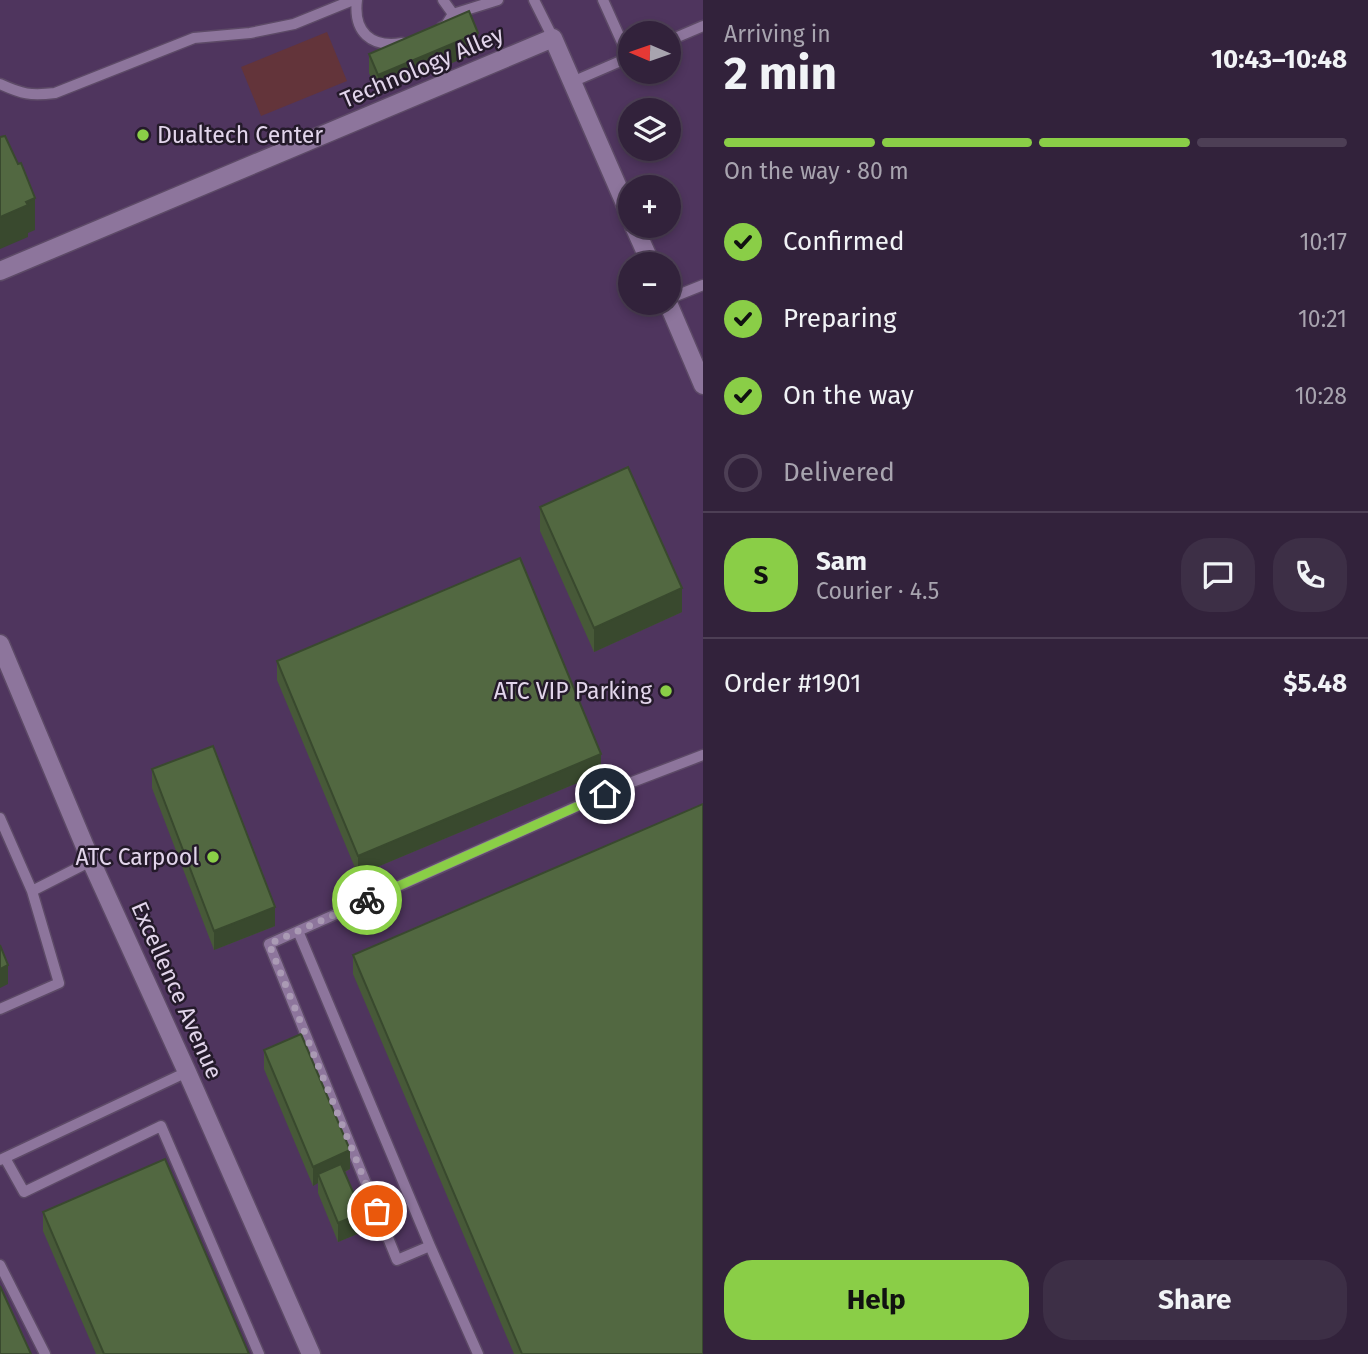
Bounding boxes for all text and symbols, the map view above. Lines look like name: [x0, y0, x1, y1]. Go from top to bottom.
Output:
street label: Technology Alley: [336, 20, 508, 114]
text: Arriving in: [724, 20, 831, 48]
north arrow: [618, 21, 681, 84]
map controls: [618, 21, 681, 315]
text: 10:43–10:48: [1211, 44, 1347, 75]
text: 2 min: [724, 46, 837, 101]
button: layers: [618, 98, 681, 161]
place label: Dualtech Center: [157, 121, 323, 149]
marker: Dualtech Center: [135, 127, 151, 143]
text: On the way · 80 m: [724, 157, 909, 185]
button: +: [618, 175, 681, 238]
icon: check: [724, 223, 762, 261]
text: Confirmed: [783, 226, 904, 257]
text: 10:17: [1299, 228, 1347, 256]
button: −: [618, 252, 681, 315]
icon: check: [724, 300, 762, 338]
text: Preparing: [783, 303, 896, 334]
text: 10:21: [1298, 305, 1347, 333]
icon: check: [724, 377, 762, 415]
text: On the way: [783, 380, 914, 411]
text: 10:28: [1295, 382, 1347, 410]
text: Delivered: [783, 457, 895, 488]
button: chat: [1181, 538, 1255, 612]
button: phone: [1273, 538, 1347, 612]
text: Sam: [816, 546, 867, 577]
text: S: [754, 560, 768, 591]
text: Courier · 4.5: [816, 577, 939, 605]
text: Order #1901: [724, 668, 861, 699]
text: $5.48: [1283, 668, 1347, 699]
place label: ATC VIP Parking: [494, 677, 652, 705]
marker: ATC VIP Parking: [658, 683, 674, 699]
pin: [575, 764, 635, 824]
icon: home: [586, 775, 624, 813]
place label: ATC Carpool: [76, 843, 199, 871]
marker: ATC Carpool: [205, 849, 221, 865]
courier: [332, 865, 402, 935]
icon: bike: [348, 881, 386, 919]
street label: Excellence Avenue: [125, 897, 229, 1083]
pin: [347, 1181, 407, 1241]
icon: bag: [358, 1192, 396, 1230]
button: Help: [724, 1260, 1029, 1340]
button: Share: [1043, 1260, 1347, 1340]

